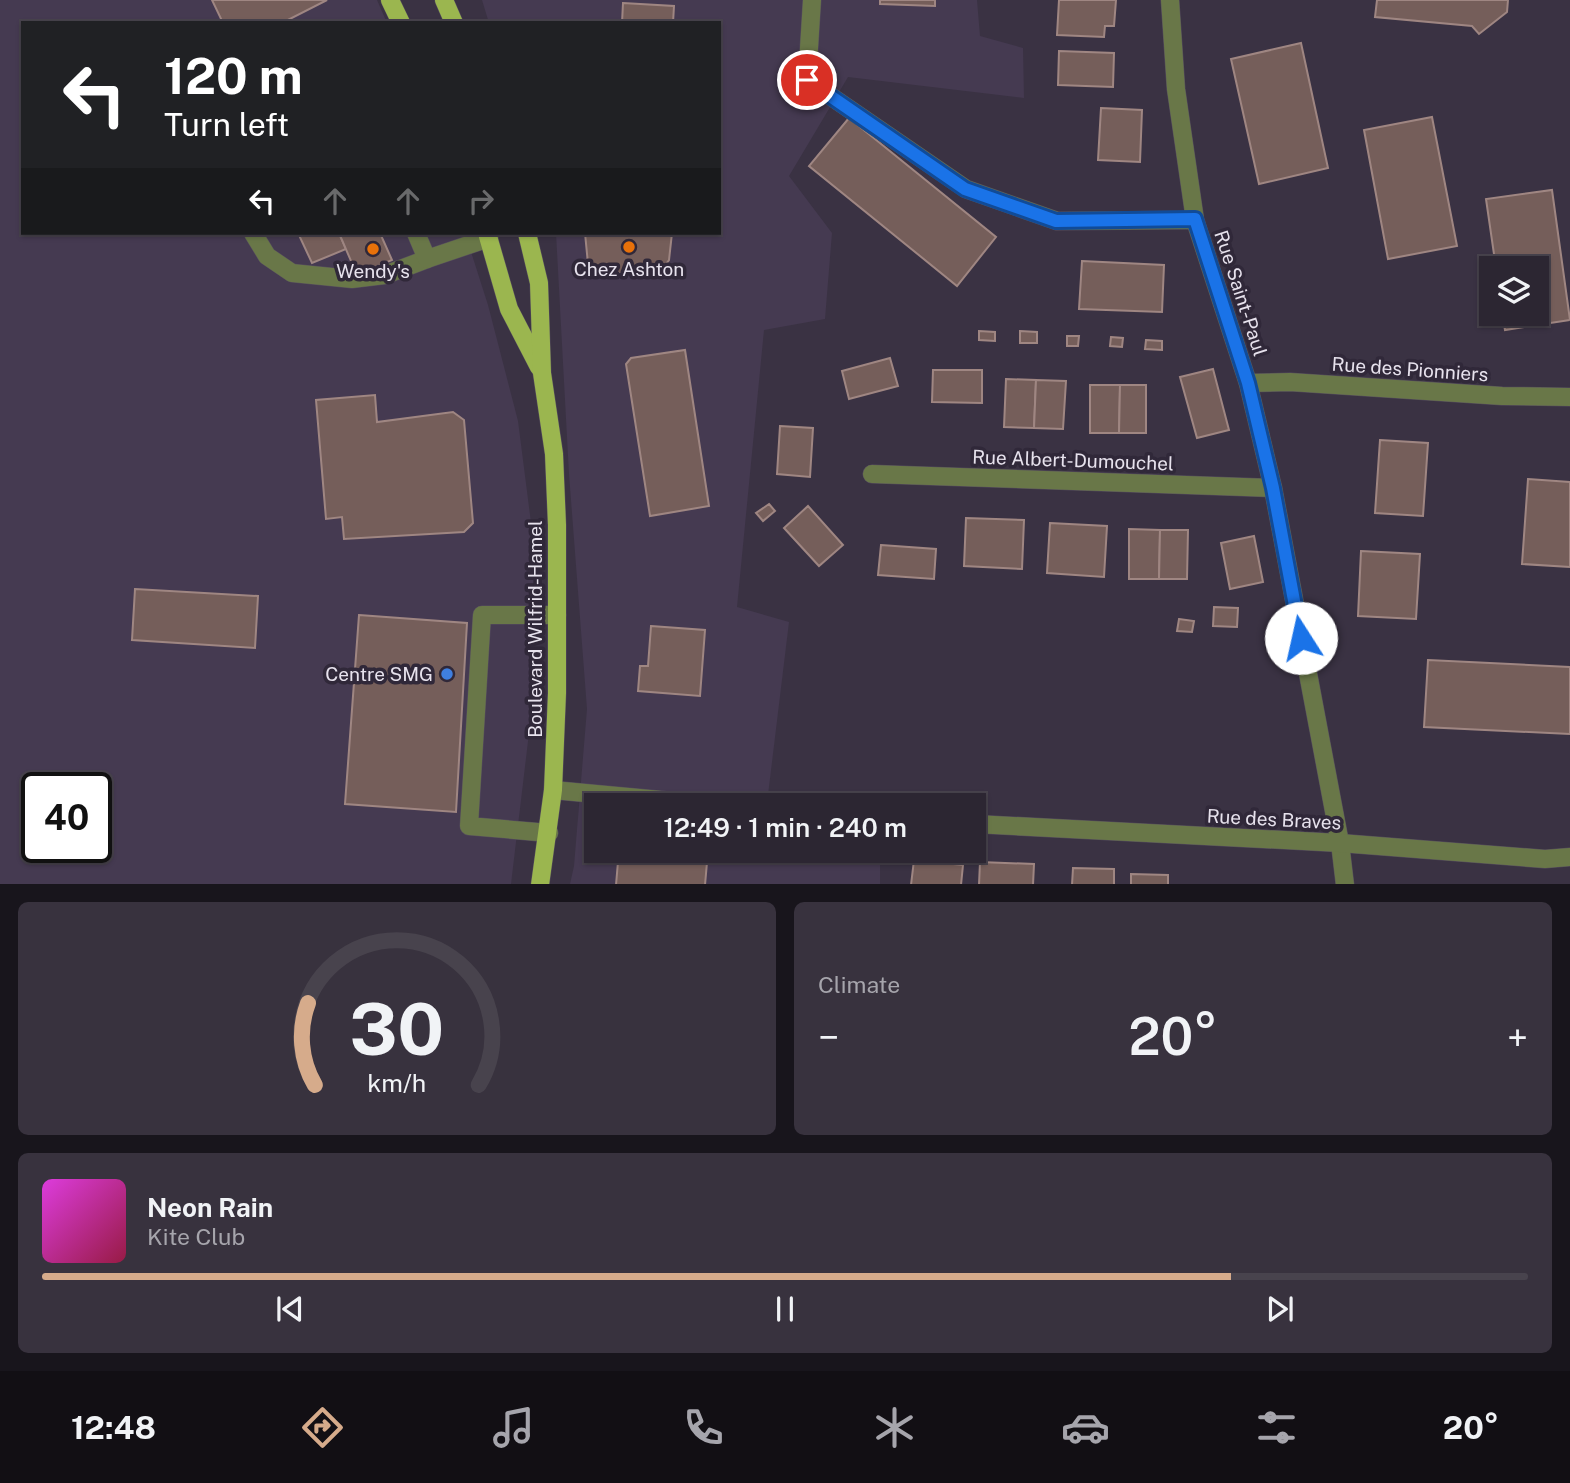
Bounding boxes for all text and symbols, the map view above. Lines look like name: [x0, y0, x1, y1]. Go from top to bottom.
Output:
text: 120 m: [164, 47, 303, 105]
icon: left: [49, 49, 140, 140]
pin: [777, 50, 837, 110]
icon: arrive: [788, 61, 826, 99]
text: Turn left: [164, 106, 289, 143]
icon: left: [243, 182, 281, 220]
icon: ahead: [316, 182, 354, 220]
icon: ahead: [389, 182, 427, 220]
icon: right: [462, 182, 500, 220]
street label: Rue Saint-Paul: [1210, 227, 1272, 359]
marker: Chez Ashton: [621, 239, 637, 255]
marker: Wendy's: [365, 241, 381, 257]
map controls: [1479, 256, 1549, 326]
button: layers: [1479, 256, 1549, 326]
place label: Chez Ashton: [574, 258, 684, 280]
place label: Wendy's: [336, 260, 410, 282]
street label: Rue des Pionniers: [1331, 353, 1489, 385]
street label: Rue Albert-Dumouchel: [972, 445, 1174, 475]
street label: Boulevard Wilfrid-Hamel: [524, 520, 546, 738]
position arrow: [1264, 601, 1338, 675]
place label: Centre SMG: [325, 663, 433, 685]
marker: Centre SMG: [439, 666, 455, 682]
speed limit sign: 40: [21, 772, 112, 863]
street label: Rue des Braves: [1206, 804, 1342, 834]
text: 12:49 · 1 min · 240 m: [663, 812, 907, 843]
text: Climate: [818, 971, 900, 998]
text: 30: [349, 986, 445, 1071]
text: 20°: [1128, 1006, 1218, 1067]
text: −: [818, 1015, 839, 1060]
text: +: [1507, 1015, 1528, 1060]
text: km/h: [368, 1067, 426, 1097]
text: Neon Rain: [147, 1192, 273, 1223]
text: Kite Club: [147, 1223, 245, 1250]
icon: previous: [271, 1290, 309, 1328]
icon: pause: [766, 1290, 804, 1328]
icon: next: [1261, 1290, 1299, 1328]
icon: directions: [298, 1403, 347, 1452]
icon: music: [489, 1403, 538, 1452]
icon: phone: [679, 1403, 728, 1452]
icon: climate: [870, 1403, 919, 1452]
icon: car: [1061, 1403, 1110, 1452]
icon: filters: [1252, 1403, 1301, 1452]
text: 12:48: [71, 1409, 156, 1446]
text: 20°: [1443, 1409, 1499, 1446]

